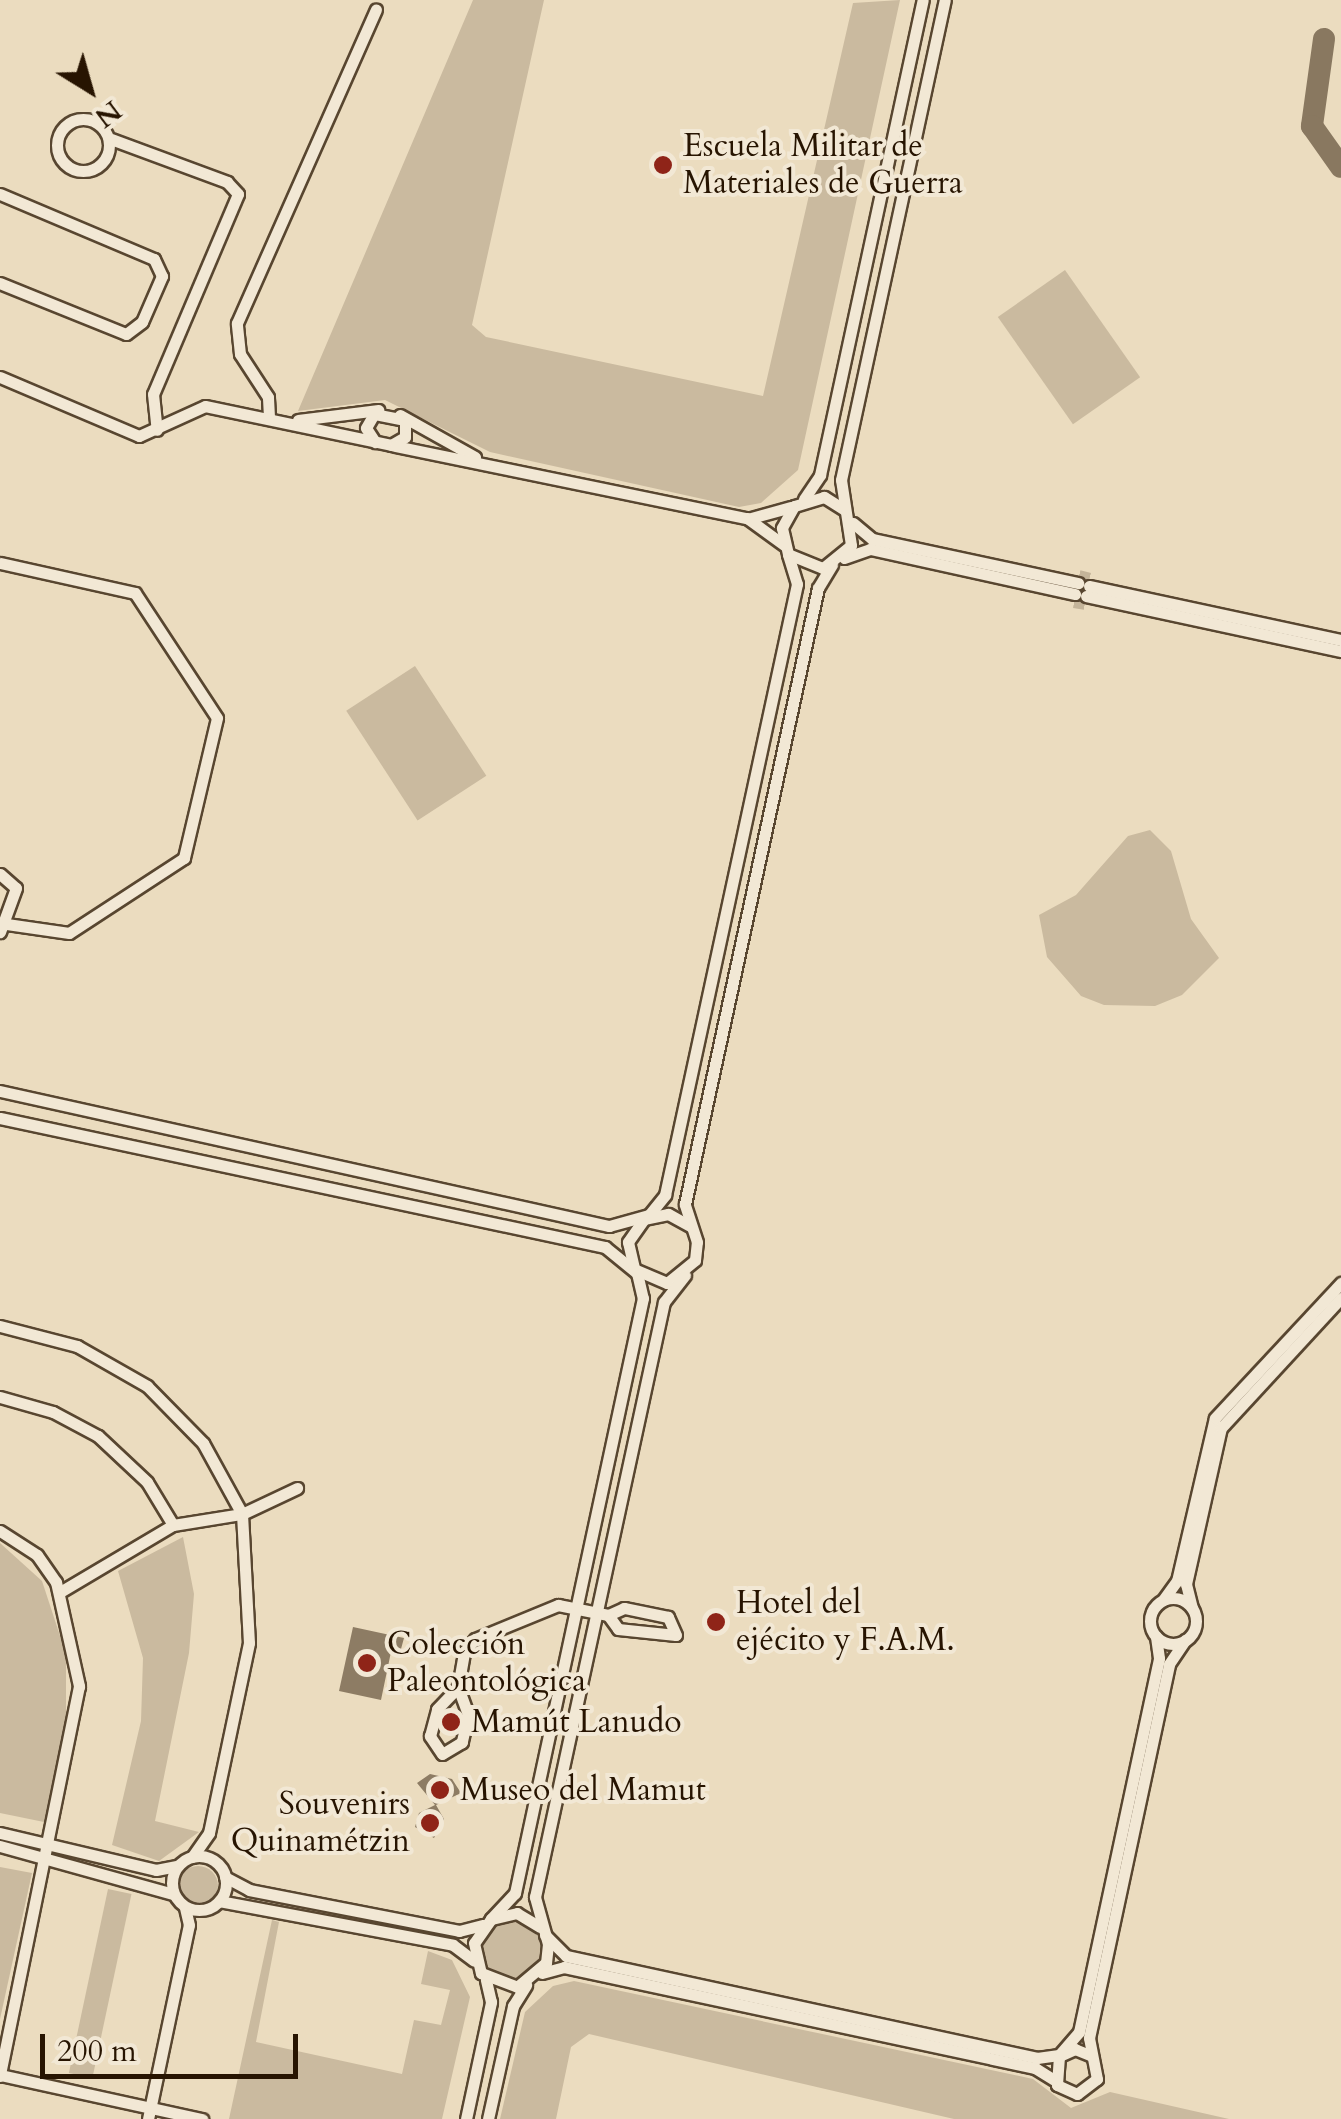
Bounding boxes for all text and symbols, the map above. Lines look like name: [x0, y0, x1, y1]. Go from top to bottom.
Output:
north arrow: [40, 40, 140, 140]
text: N: [87, 91, 129, 136]
place label: Escuela Militar de Materiales de Guerra: [683, 128, 963, 203]
marker: Escuela Militar de Materiales de Guerra: [652, 154, 674, 176]
place label: Hotel del ejécito y F.A.M.: [736, 1585, 955, 1660]
marker: Hotel del ejécito y F.A.M.: [705, 1611, 727, 1633]
place label: Colección Paleontológica: [387, 1626, 586, 1701]
marker: Colección Paleontológica: [356, 1652, 378, 1674]
place label: Mamút Lanudo: [471, 1703, 682, 1741]
marker: Mamút Lanudo: [440, 1711, 462, 1733]
place label: Museo del Mamut: [460, 1771, 706, 1809]
marker: Museo del Mamut: [429, 1779, 451, 1801]
place label: Souvenirs Quinamétzin: [231, 1786, 410, 1861]
marker: Souvenirs Quinamétzin: [419, 1812, 441, 1834]
scale bar: [45, 2014, 302, 2076]
text: 200 m: [57, 2031, 137, 2072]

